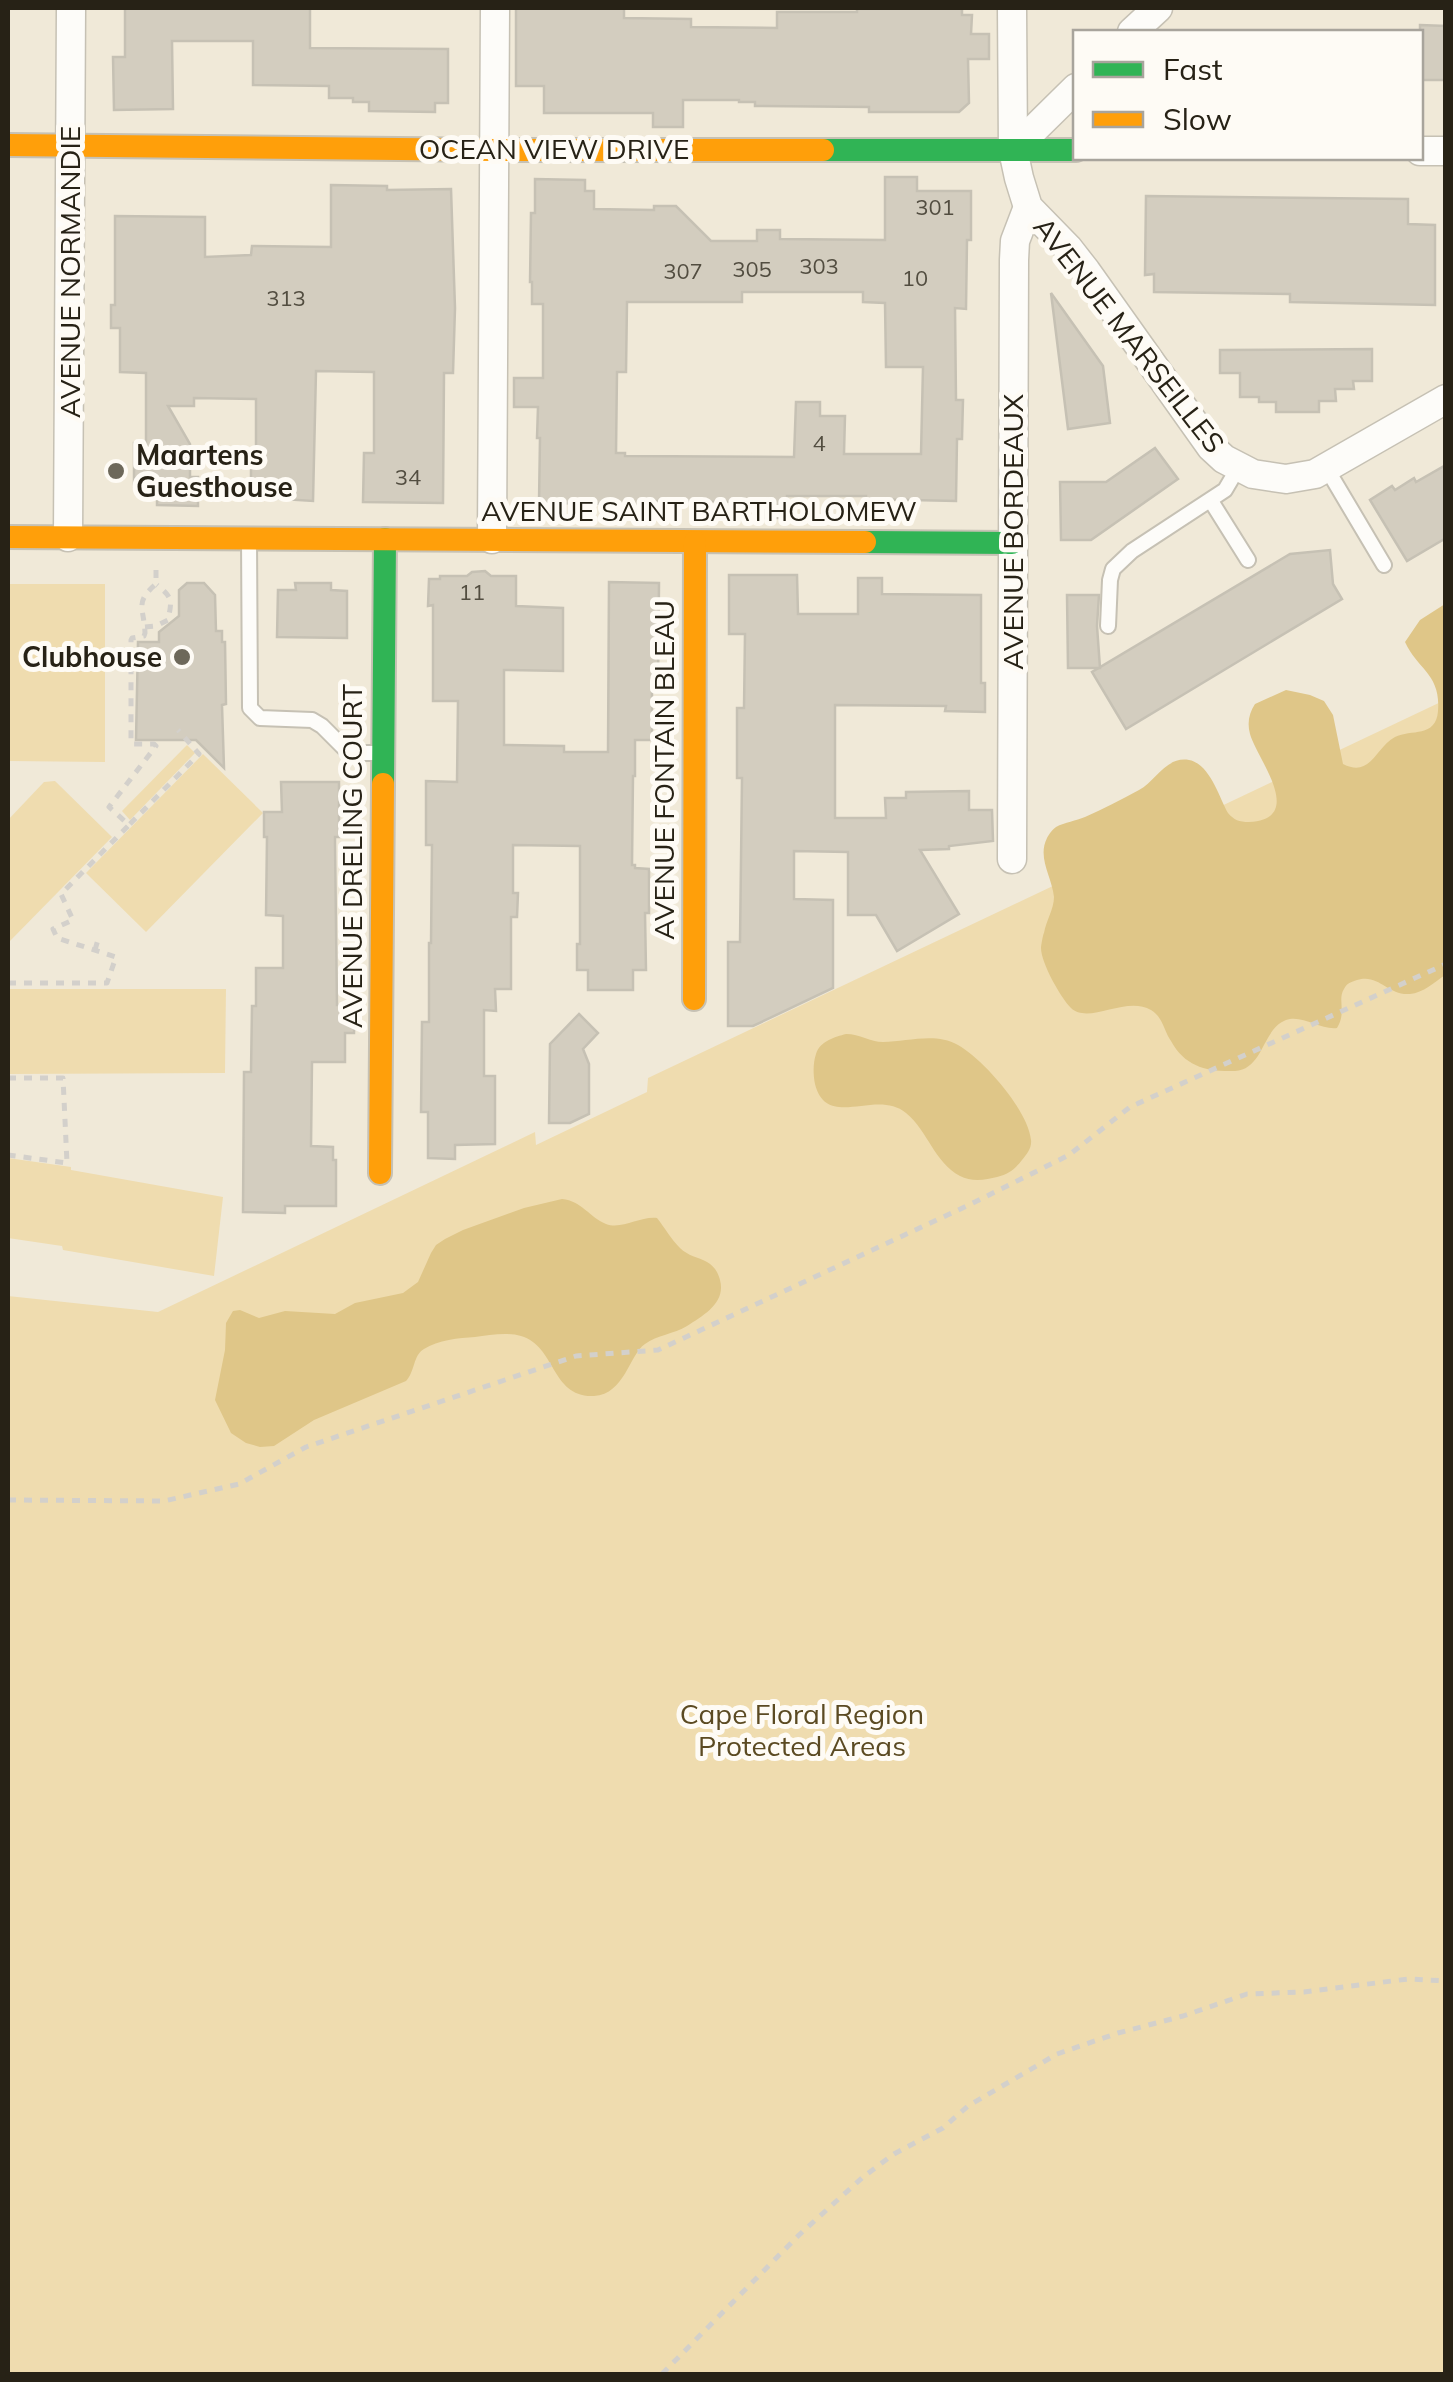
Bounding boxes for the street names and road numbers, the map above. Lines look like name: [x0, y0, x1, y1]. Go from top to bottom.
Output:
street label: AVENUE NORMANDIE: [52, 126, 87, 418]
street label: OCEAN VIEW DRIVE: [419, 131, 689, 166]
street label: AVENUE MARSEILLES: [1026, 210, 1232, 460]
street label: AVENUE BORDEAUX: [995, 394, 1030, 670]
street label: AVENUE SAINT BARTHOLOMEW: [481, 493, 917, 528]
street label: AVENUE FONTAIN BLEAU: [646, 600, 681, 940]
street label: AVENUE DRELING COURT: [334, 684, 369, 1028]

